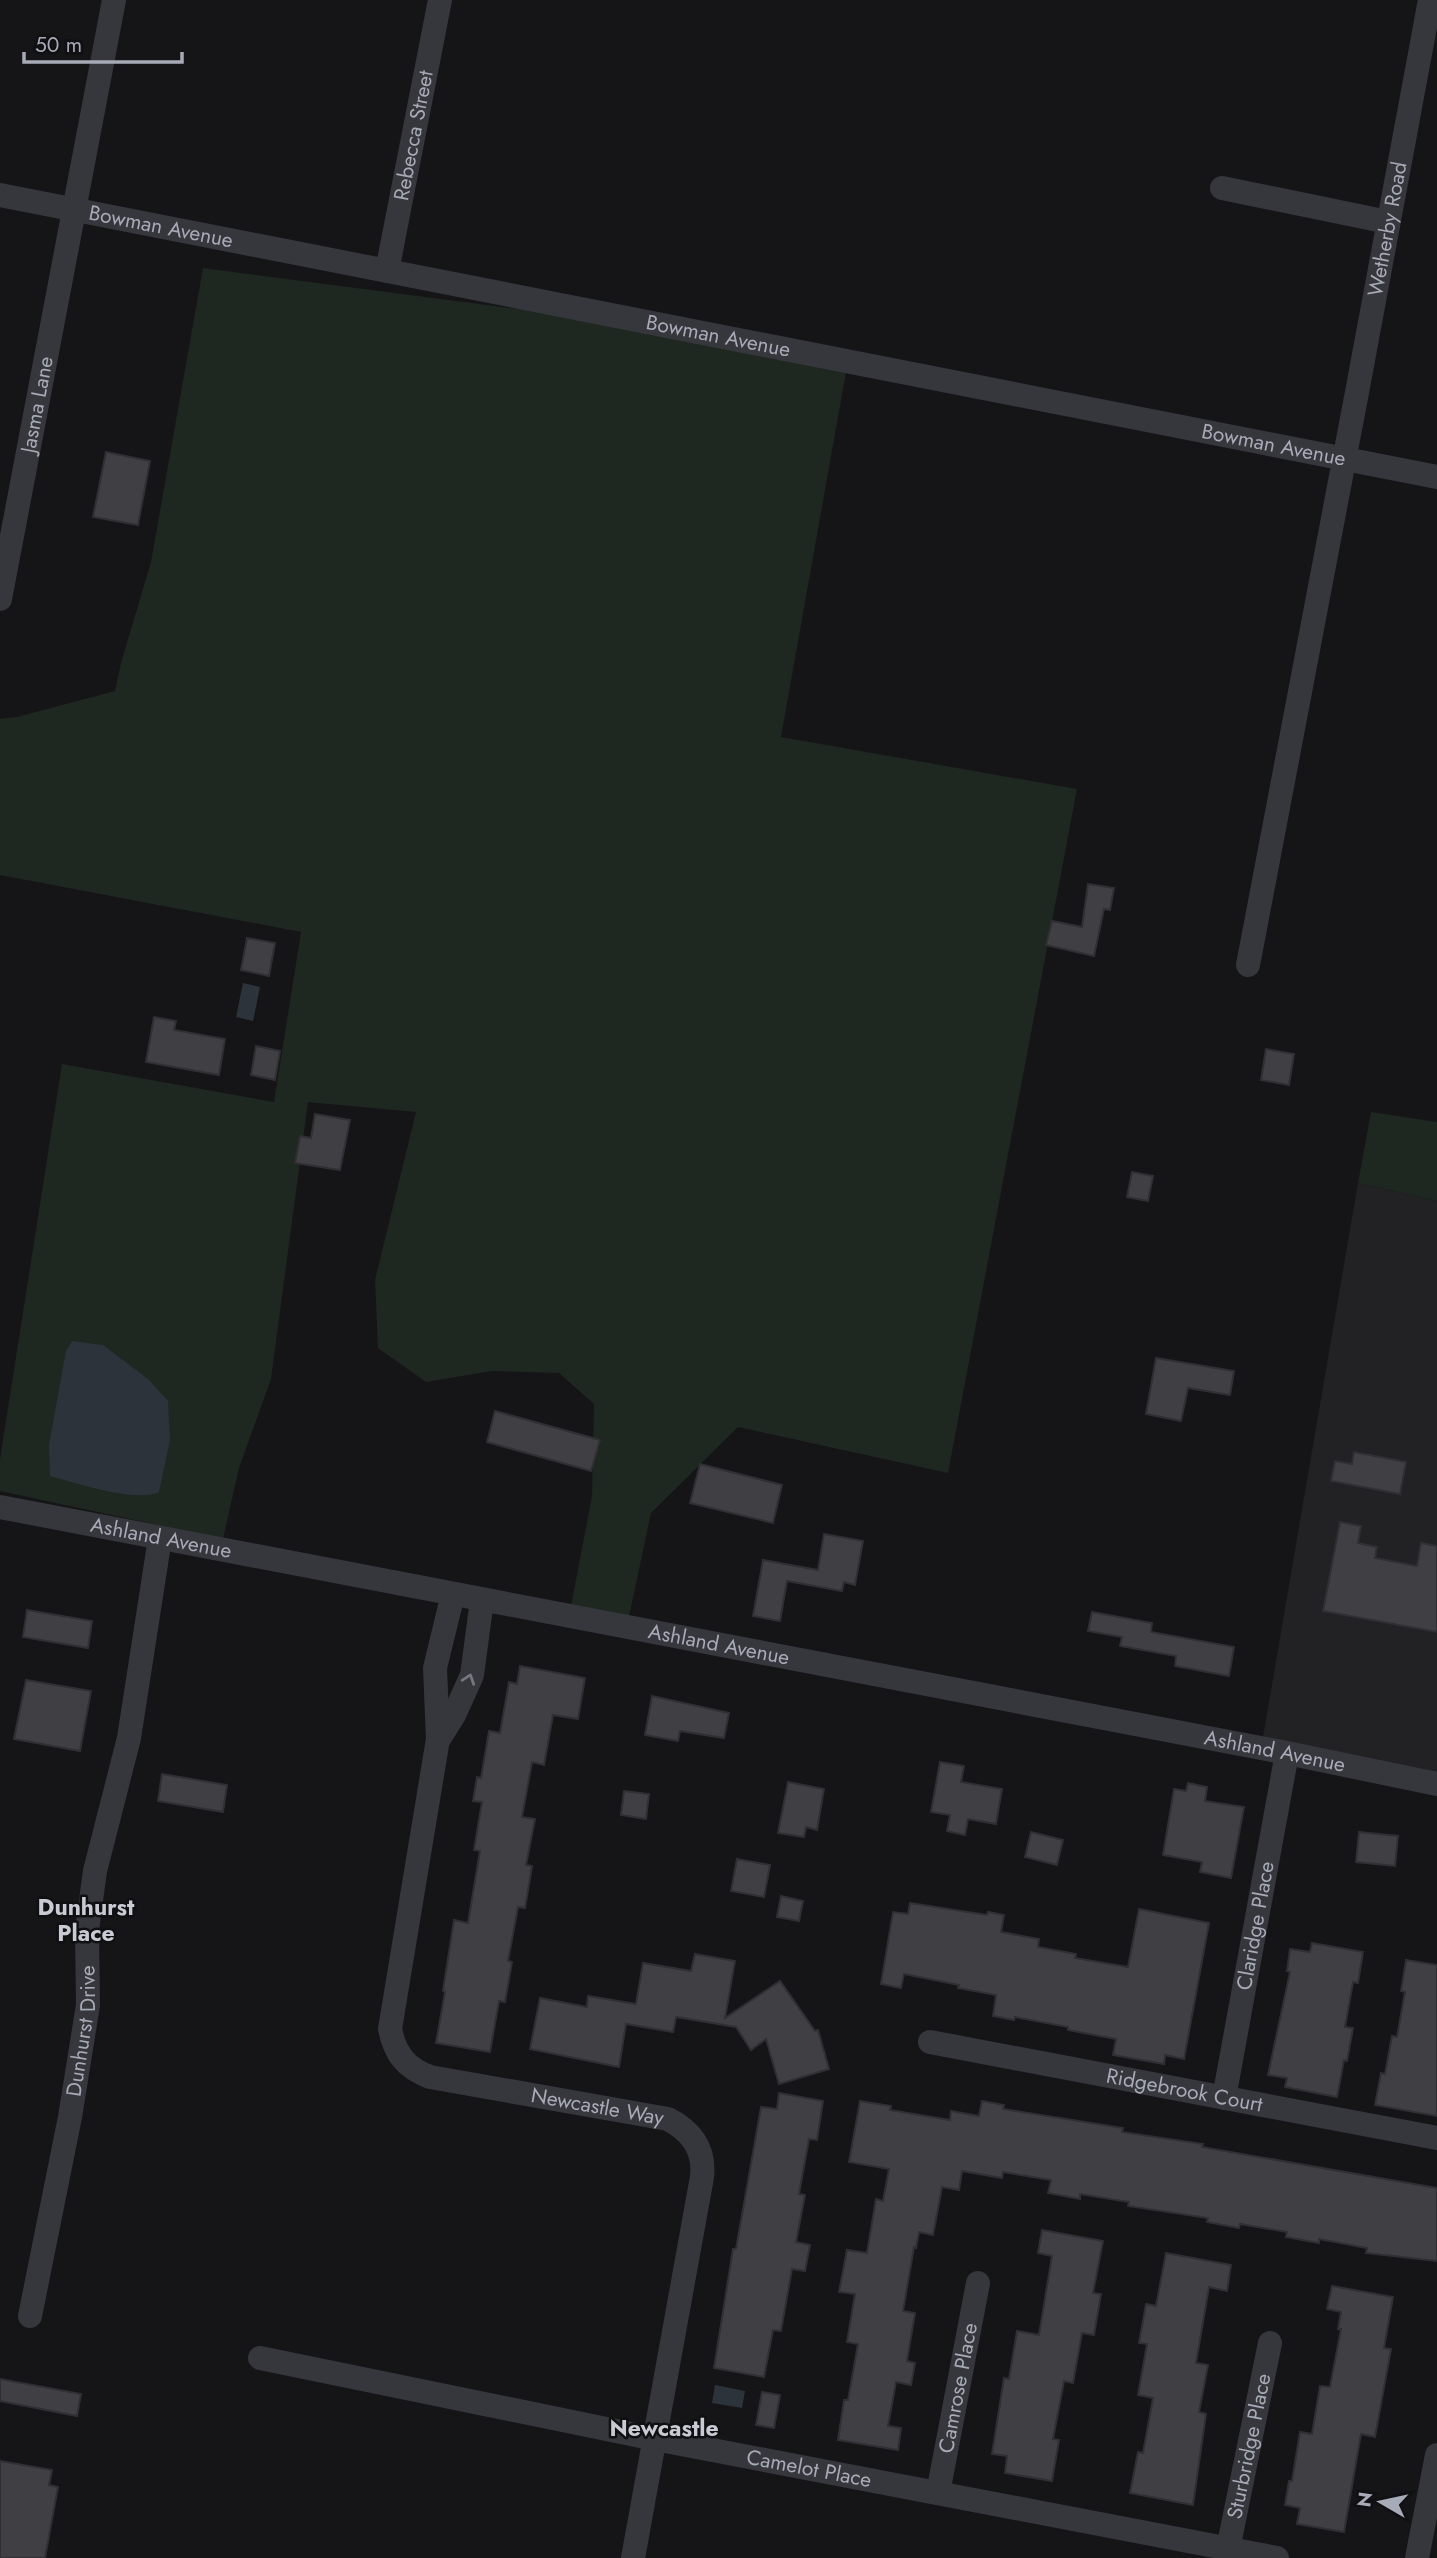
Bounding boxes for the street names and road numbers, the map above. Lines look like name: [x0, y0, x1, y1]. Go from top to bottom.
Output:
street label: Rebecca Street: [386, 68, 441, 203]
street label: Wetherby Road: [1360, 159, 1415, 299]
street label: Bowman Avenue: [86, 198, 236, 255]
street label: Bowman Avenue: [644, 307, 793, 365]
street label: Jasma Lane: [13, 353, 61, 458]
street label: Bowman Avenue: [1199, 416, 1349, 474]
street label: Ashland Avenue: [88, 1510, 234, 1566]
street label: Ashland Avenue: [646, 1616, 792, 1673]
street label: Ashland Avenue: [1202, 1723, 1348, 1780]
street label: Claridge Place: [1229, 1859, 1282, 1993]
street label: Dunhurst Drive: [59, 1965, 103, 2099]
street label: Ridgebrook Court: [1104, 2061, 1265, 2120]
street label: Newcastle Way: [529, 2080, 667, 2133]
street label: Camrose Place: [931, 2320, 985, 2456]
street label: Sturbridge Place: [1220, 2370, 1278, 2522]
street label: Camelot Place: [744, 2442, 874, 2495]

